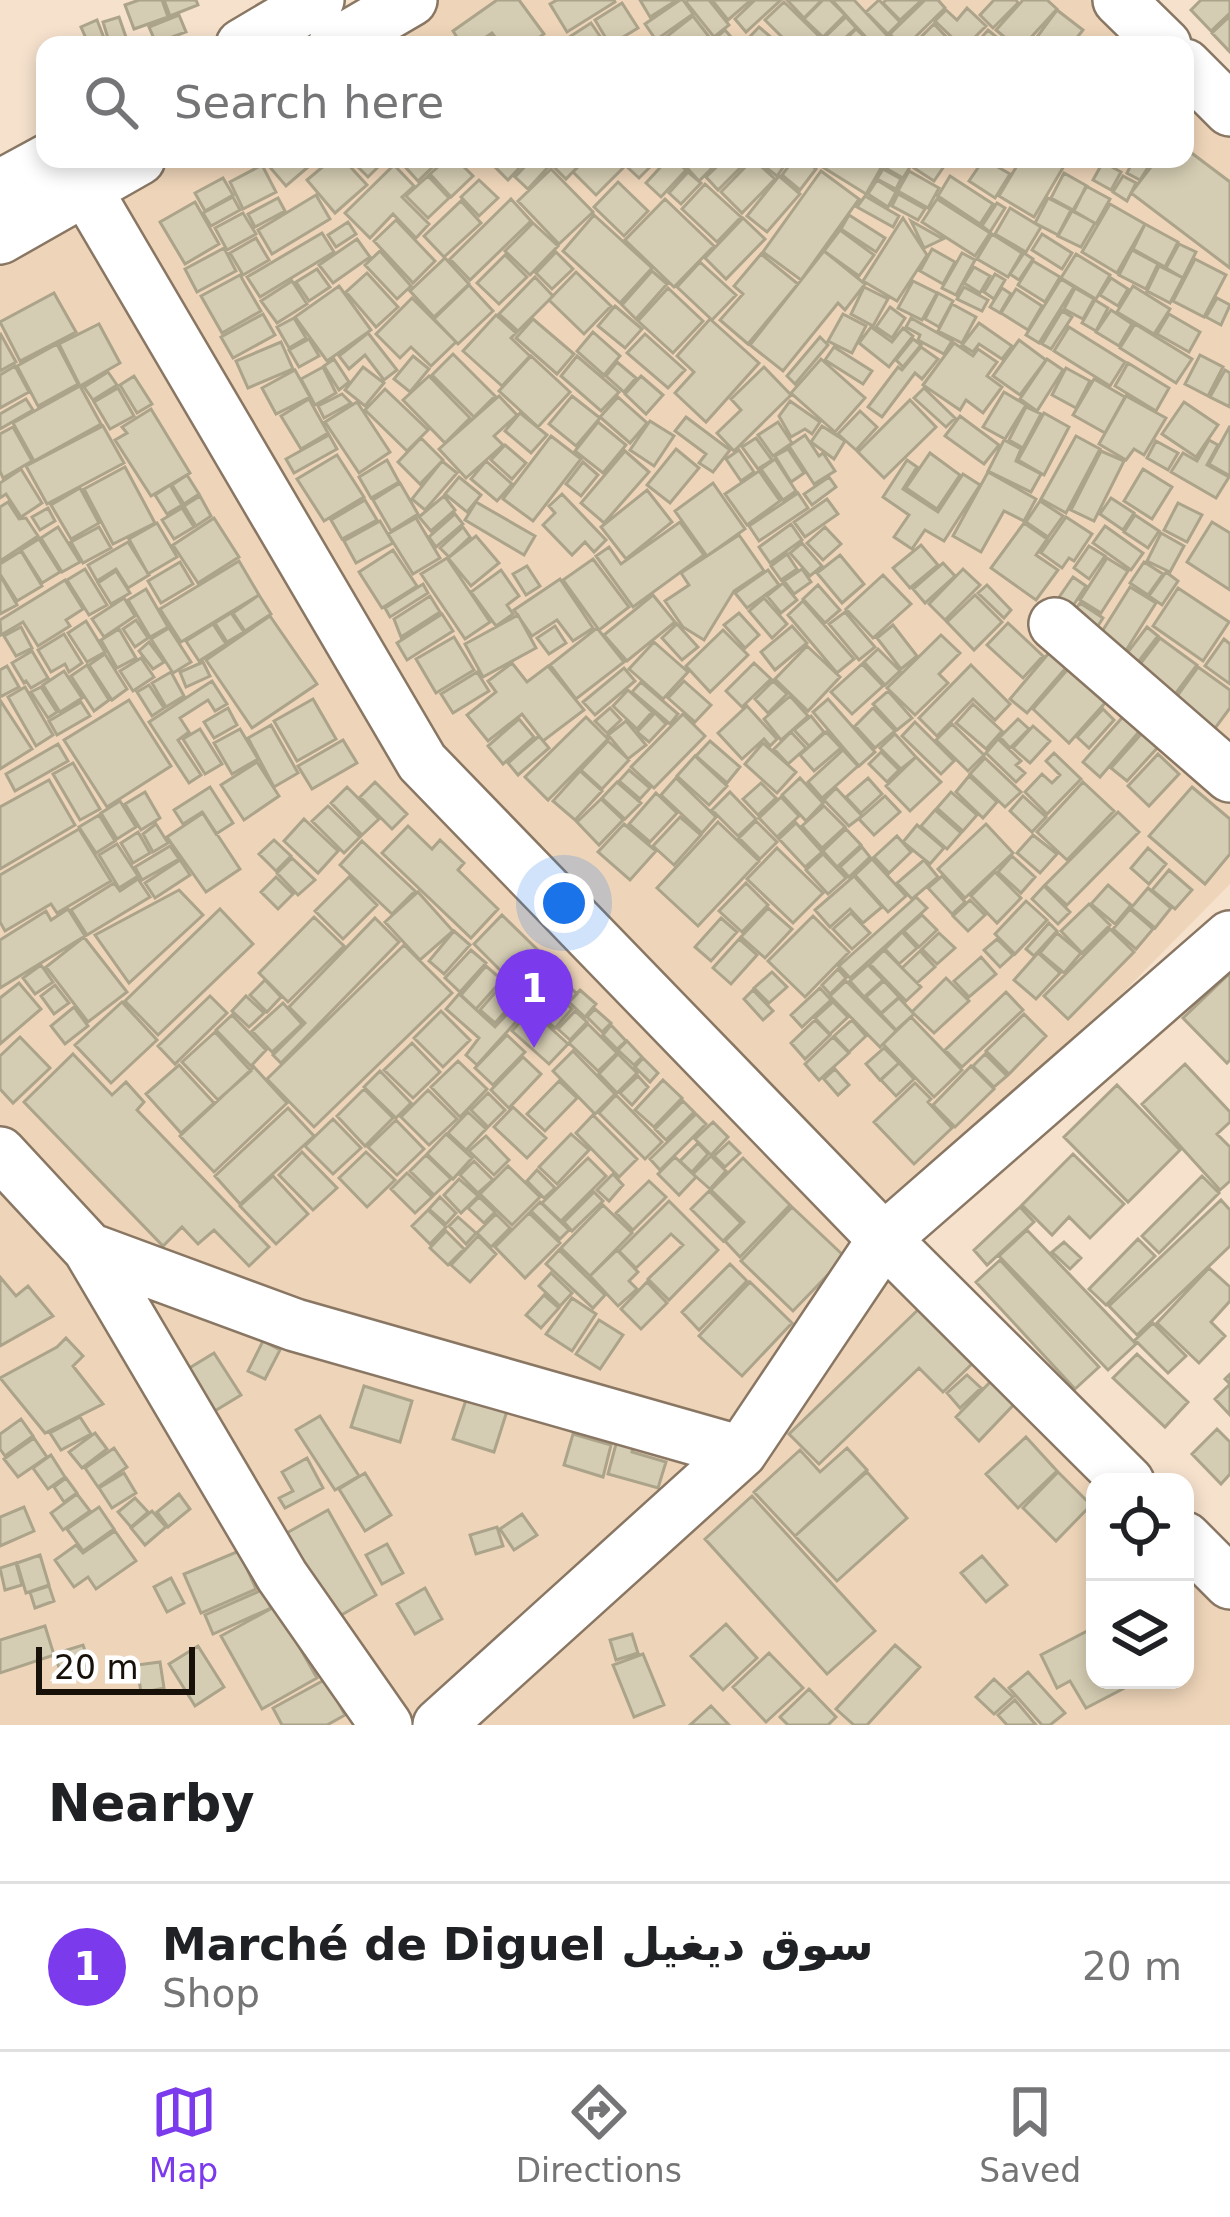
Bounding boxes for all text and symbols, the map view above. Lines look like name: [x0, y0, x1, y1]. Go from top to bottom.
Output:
search box: [36, 36, 1194, 168]
icon: search: [78, 69, 144, 135]
text: Search here: [174, 76, 444, 129]
your location: [534, 873, 594, 933]
pin: 1: [495, 949, 573, 1048]
map controls: [1086, 1473, 1194, 1689]
button: locate: [1086, 1473, 1194, 1581]
button: layers: [1086, 1581, 1194, 1689]
scale bar: [36, 1641, 195, 1694]
text: 20 m: [54, 1648, 139, 1687]
text: Nearby: [48, 1774, 255, 1833]
text: Marché de Diguel سوق ديغيل: [162, 1918, 874, 1971]
text: 1: [73, 1944, 101, 1989]
text: 20 m: [1082, 1944, 1182, 1989]
text: Shop: [162, 1971, 260, 2016]
tab: Map: [149, 2079, 218, 2190]
tab: Directions: [516, 2079, 682, 2190]
tab: Saved: [979, 2079, 1081, 2190]

